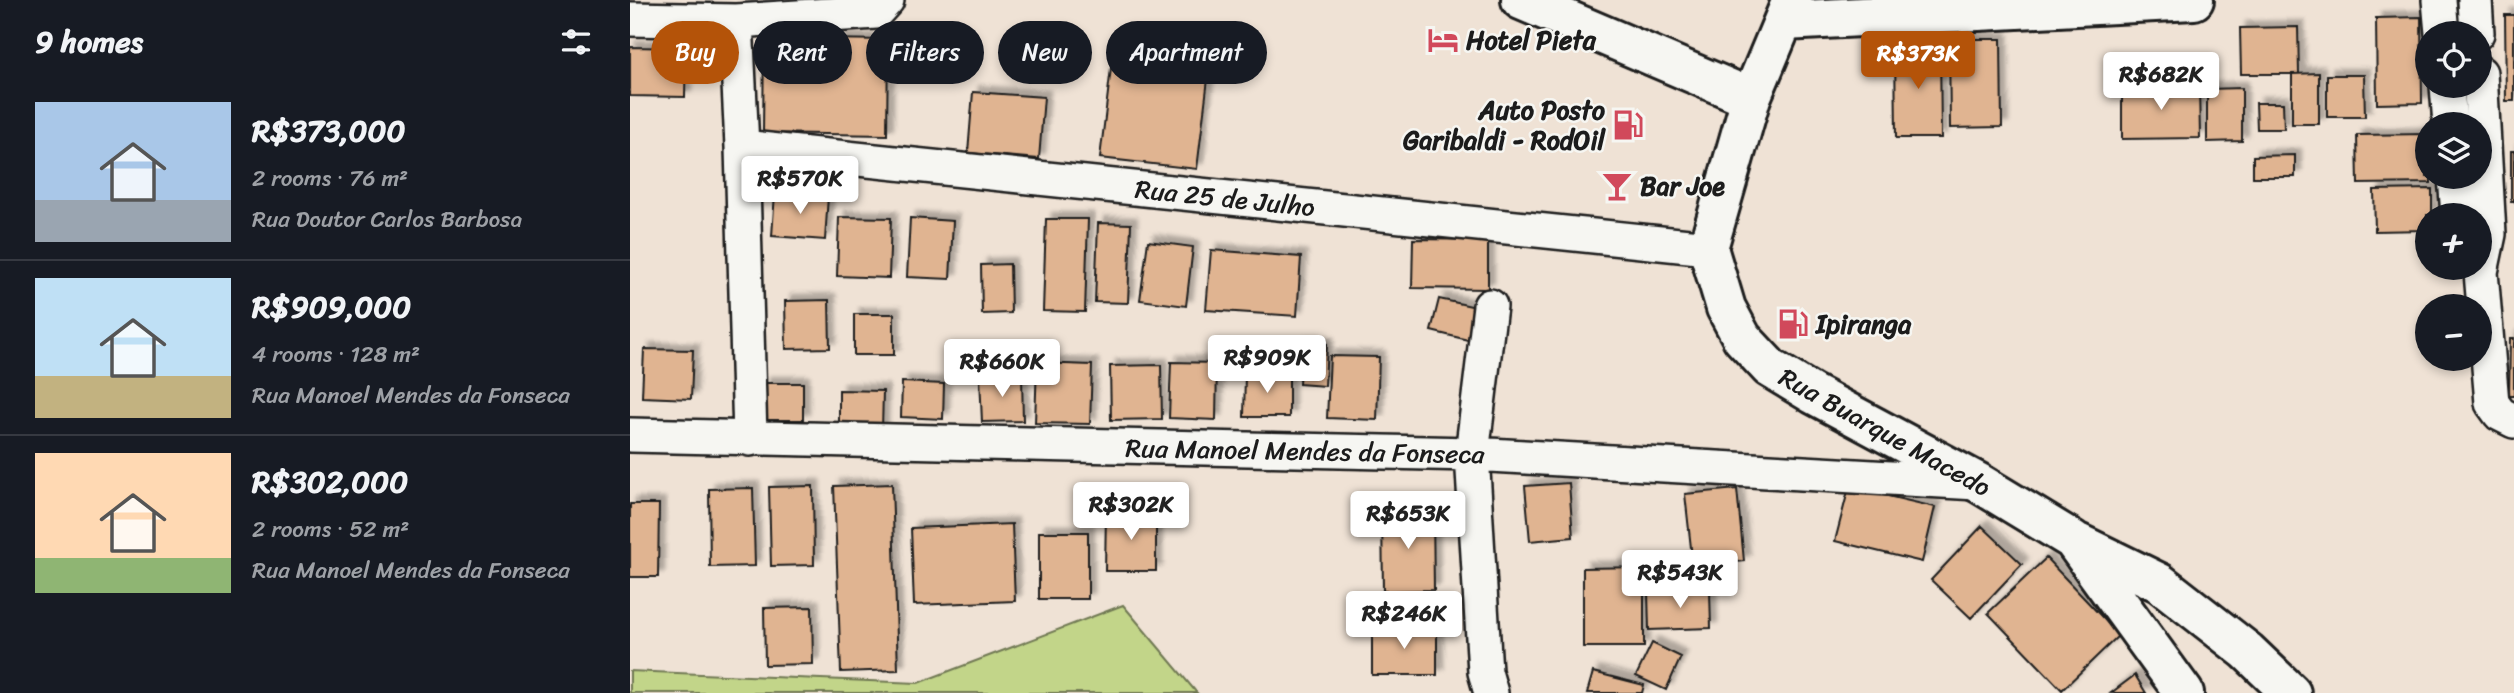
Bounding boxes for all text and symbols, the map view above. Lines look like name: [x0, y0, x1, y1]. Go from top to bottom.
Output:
text: 9 homes: [35, 15, 143, 69]
place label: Hotel Pieta: [1466, 17, 1597, 63]
chip: Buy: [651, 21, 739, 84]
chip: Rent: [753, 21, 852, 84]
chip: Filters: [866, 21, 984, 84]
chip: New: [998, 21, 1092, 84]
chip: Apartment: [1106, 21, 1267, 84]
map controls: [2415, 21, 2492, 371]
button: locate: [2415, 21, 2492, 98]
icon: filters: [557, 23, 595, 61]
hotel icon: Hotel Pieta: [1426, 23, 1460, 57]
pin: R$373K: [1861, 32, 1975, 91]
text: R$373K: [1877, 33, 1959, 74]
pin: R$682K: [2104, 52, 2218, 112]
text: R$682K: [2119, 54, 2203, 95]
place label: Auto Posto Garibaldi - RodOil: [1403, 87, 1607, 163]
text: R$373,000: [252, 104, 405, 158]
fuel station icon: Auto Posto Garibaldi - RodOil: [1611, 108, 1645, 142]
button: layers: [2415, 112, 2492, 189]
icon: home: [91, 130, 175, 214]
pin: R$570K: [743, 156, 857, 216]
text: 2 rooms · 76 m²: [252, 158, 408, 199]
text: R$570K: [757, 158, 843, 199]
place label: Bar Joe: [1640, 163, 1725, 209]
street label: Rua 25 de Julho: [1133, 166, 1317, 230]
bar icon: Bar Joe: [1600, 169, 1634, 203]
text: Rua Doutor Carlos Barbosa: [252, 199, 522, 240]
button: +: [2415, 203, 2492, 280]
text: R$909,000: [252, 280, 411, 334]
button: −: [2415, 294, 2492, 371]
place label: Ipiranga: [1814, 301, 1912, 347]
icon: home: [91, 306, 175, 390]
fuel station icon: Ipiranga: [1776, 307, 1810, 341]
text: 4 rooms · 128 m²: [252, 334, 420, 375]
pin: R$909K: [1210, 336, 1324, 395]
text: R$909K: [1224, 337, 1310, 378]
pin: R$660K: [945, 340, 1059, 399]
text: R$660K: [960, 341, 1044, 382]
street label: Rua Buarque Macedo: [1770, 354, 2000, 510]
text: Rua Manoel Mendes da Fonseca: [252, 375, 570, 416]
street label: Rua Manoel Mendes da Fonseca: [1125, 425, 1486, 477]
text: R$302,000: [252, 455, 408, 509]
icon: home: [91, 481, 175, 565]
pin: R$302K: [1074, 482, 1188, 542]
text: R$302K: [1089, 484, 1173, 525]
pin: R$653K: [1351, 491, 1465, 551]
text: R$653K: [1366, 493, 1450, 534]
text: 2 rooms · 52 m²: [252, 509, 409, 550]
text: Rua Manoel Mendes da Fonseca: [252, 550, 570, 591]
pin: R$543K: [1623, 550, 1737, 610]
text: R$543K: [1638, 552, 1722, 593]
pin: R$246K: [1347, 592, 1461, 651]
text: R$246K: [1362, 593, 1446, 634]

